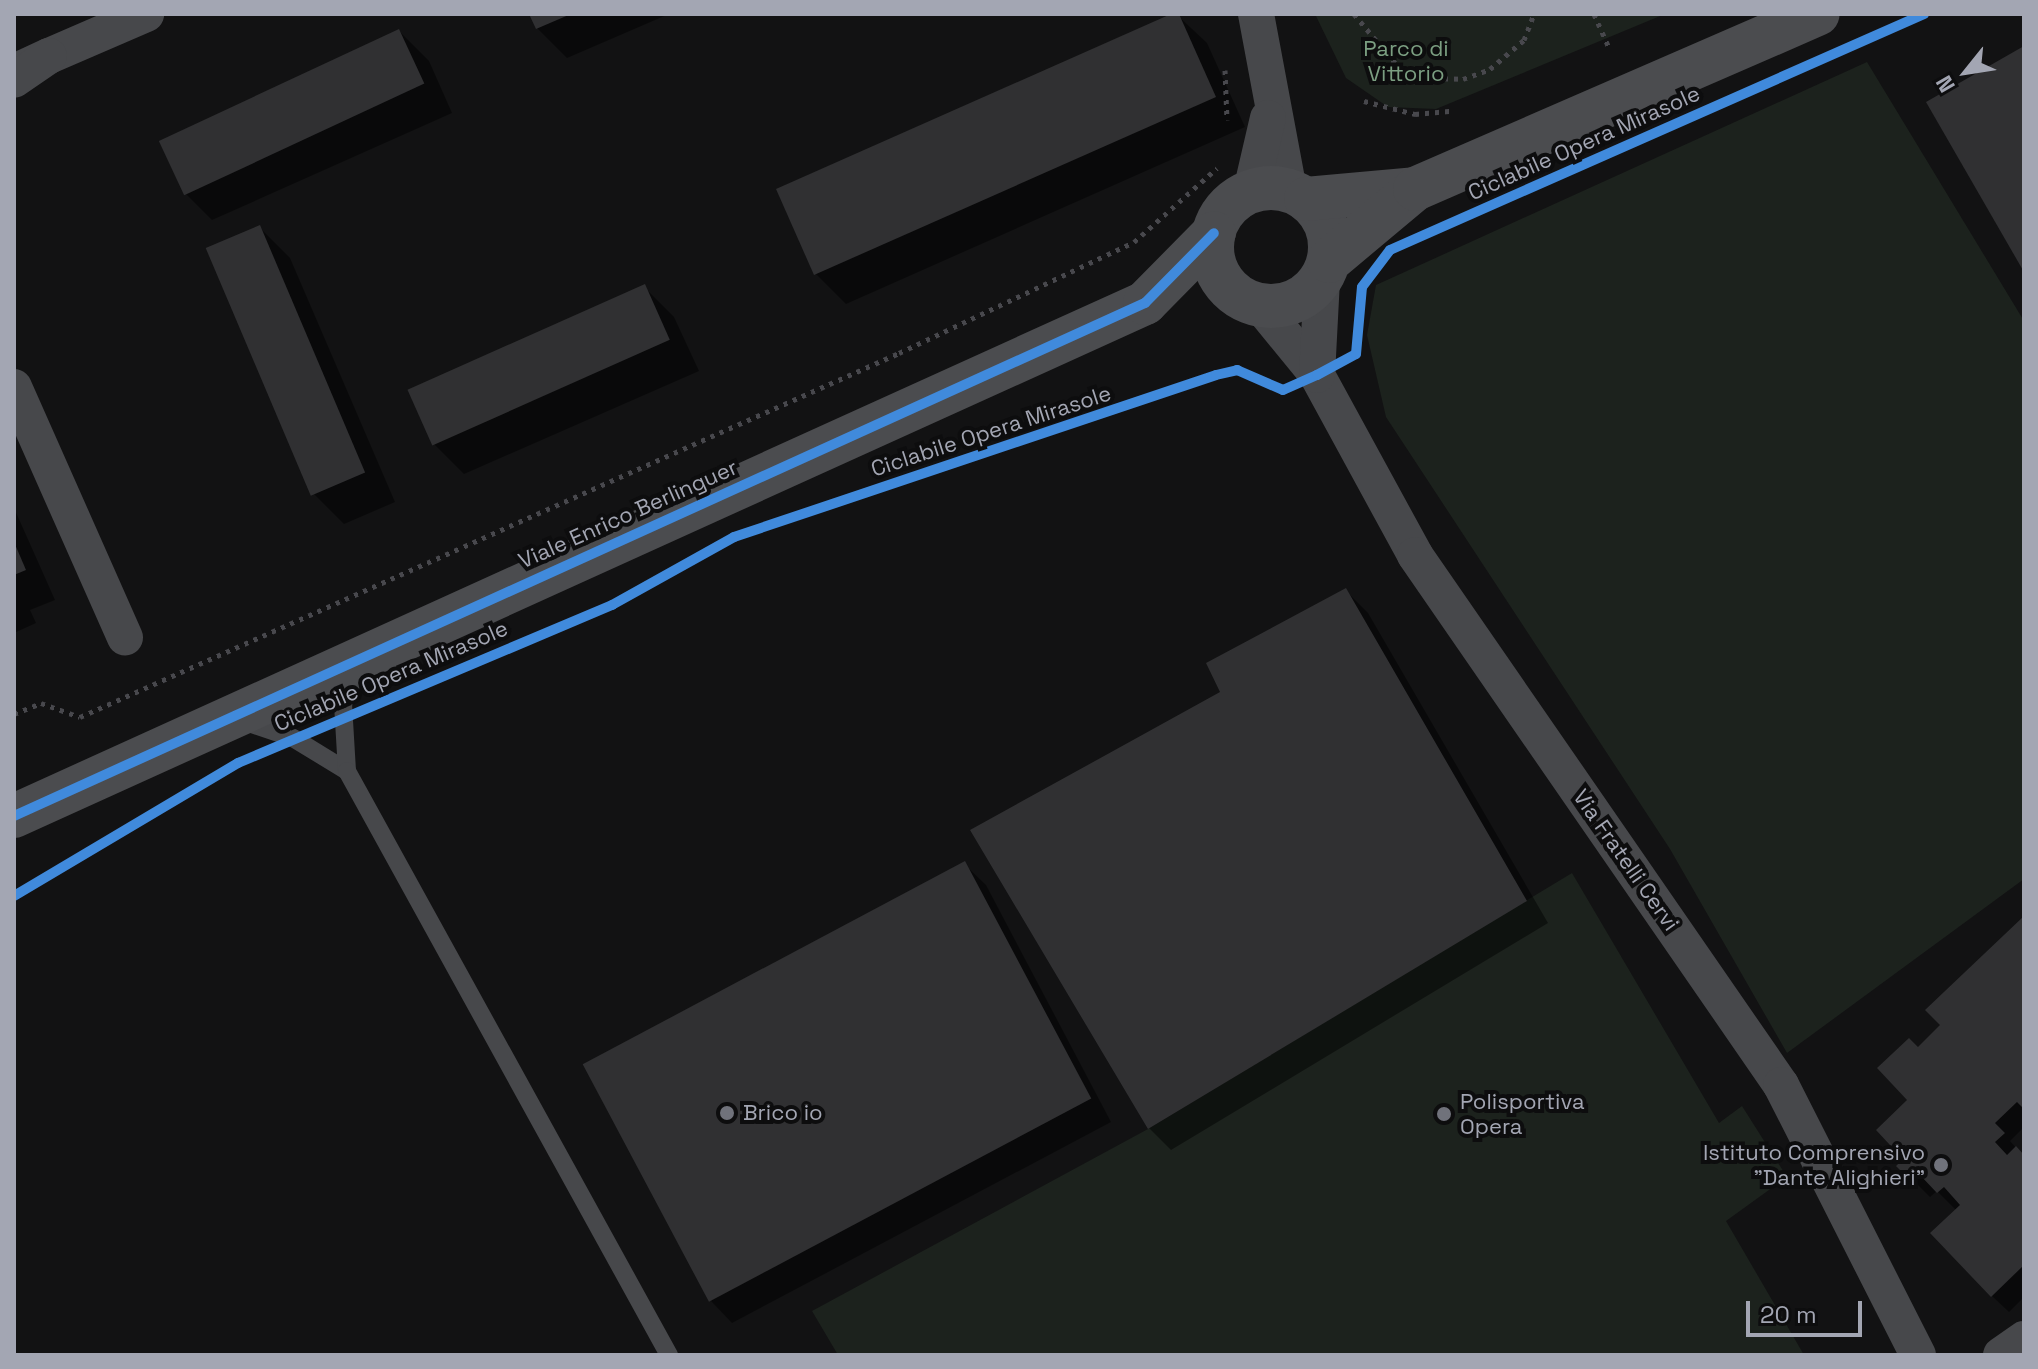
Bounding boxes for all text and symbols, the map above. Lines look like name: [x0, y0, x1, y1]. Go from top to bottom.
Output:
north arrow: [1926, 32, 2006, 112]
park label: Parco di Vittorio: [1363, 35, 1449, 86]
text: N: [1929, 71, 1961, 97]
street label: Ciclabile Opera Mirasole: [1464, 80, 1704, 206]
street label: Ciclabile Opera Mirasole: [868, 380, 1114, 482]
street label: Viale Enrico Berlinguer: [515, 454, 741, 574]
street label: Ciclabile Opera Mirasole: [270, 615, 512, 737]
street label: Via Fratelli Cervi: [1567, 784, 1685, 936]
place label: Polisportiva Opera: [1460, 1088, 1585, 1140]
place label: Brico io: [743, 1100, 823, 1126]
marker: Brico io: [718, 1104, 736, 1122]
marker: Polisportiva Opera: [1435, 1105, 1453, 1123]
place label: Istituto Comprensivo "Dante Alighieri": [1703, 1139, 1925, 1190]
marker: Istituto Comprensivo "Dante Alighieri": [1932, 1156, 1950, 1174]
scale bar: [1750, 1285, 1866, 1335]
text: 20 m: [1760, 1299, 1817, 1330]

